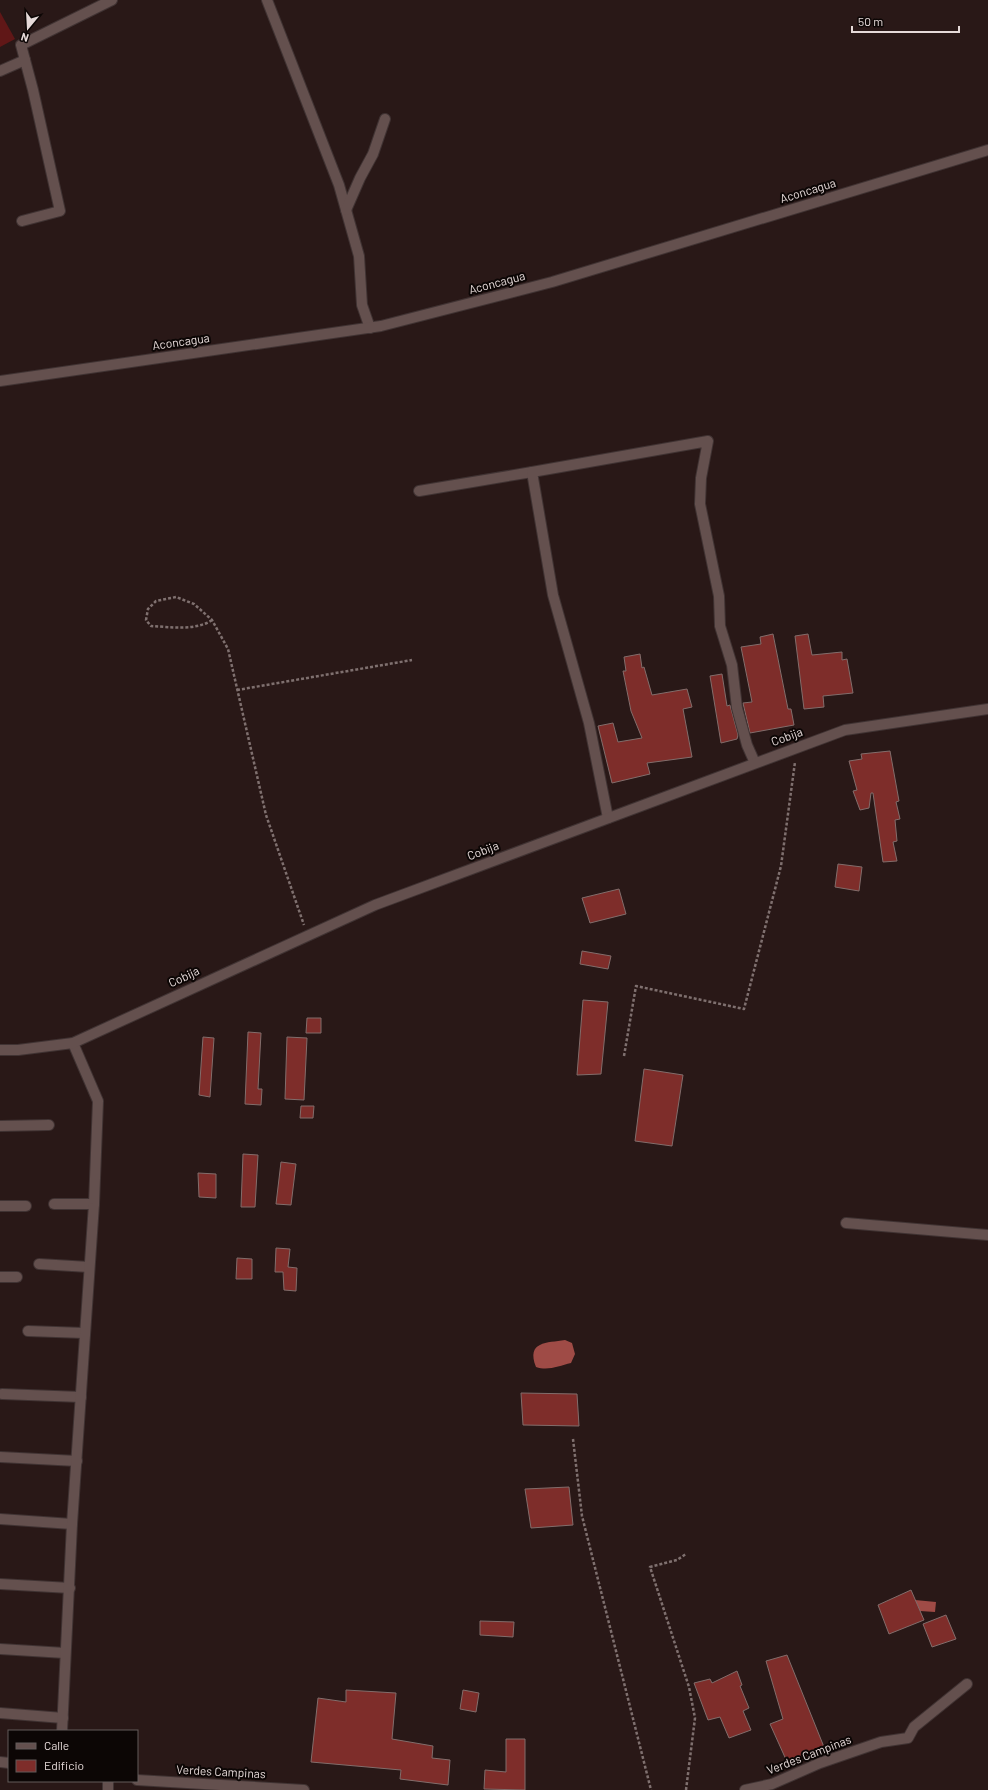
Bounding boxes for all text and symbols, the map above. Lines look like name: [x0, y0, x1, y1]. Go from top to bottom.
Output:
north arrow: [8, 8, 48, 48]
scale bar: [852, 8, 959, 34]
text: 50 m: [858, 14, 883, 28]
text: N: [19, 31, 30, 45]
street label: Aconcagua: [778, 175, 837, 205]
street label: Aconcagua: [467, 268, 526, 296]
street label: Aconcagua: [151, 330, 210, 352]
street label: Cobija: [769, 724, 804, 748]
street label: Cobija: [465, 838, 500, 862]
street label: Cobija: [166, 963, 201, 989]
legend: [8, 1730, 138, 1782]
street label: Verdes Campinas: [764, 1731, 853, 1777]
text: Calle: [44, 1738, 69, 1752]
text: Edificio: [44, 1758, 84, 1772]
street label: Verdes Campinas: [176, 1762, 266, 1780]

